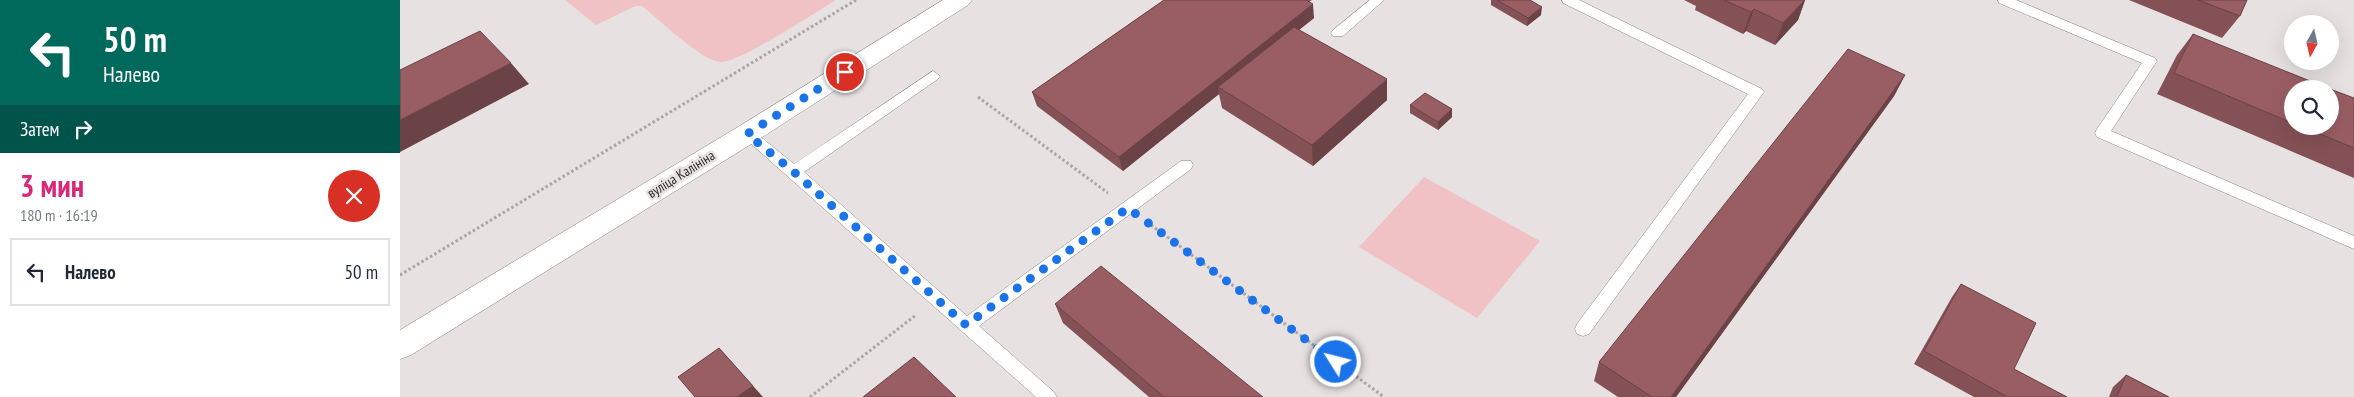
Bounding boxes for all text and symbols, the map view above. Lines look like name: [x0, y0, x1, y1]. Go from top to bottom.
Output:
north arrow: [2284, 15, 2339, 70]
map controls: [2284, 15, 2339, 135]
text: 50 m: [103, 16, 167, 62]
icon: left: [20, 20, 85, 85]
pin: [824, 51, 866, 93]
icon: arrive: [831, 58, 859, 86]
text: Налево: [103, 60, 160, 88]
button: search: [2284, 80, 2339, 135]
icon: right: [69, 115, 97, 143]
text: Затем: [20, 117, 59, 141]
street label: вуліца Калініна: [644, 146, 718, 202]
text: 3 мин: [20, 166, 84, 205]
button: close: [328, 170, 380, 222]
text: 180 m · 16:19: [20, 205, 98, 225]
icon: left: [22, 258, 50, 286]
text: Налево: [65, 260, 116, 284]
text: 50 m: [345, 260, 378, 284]
position arrow: [1309, 335, 1361, 387]

